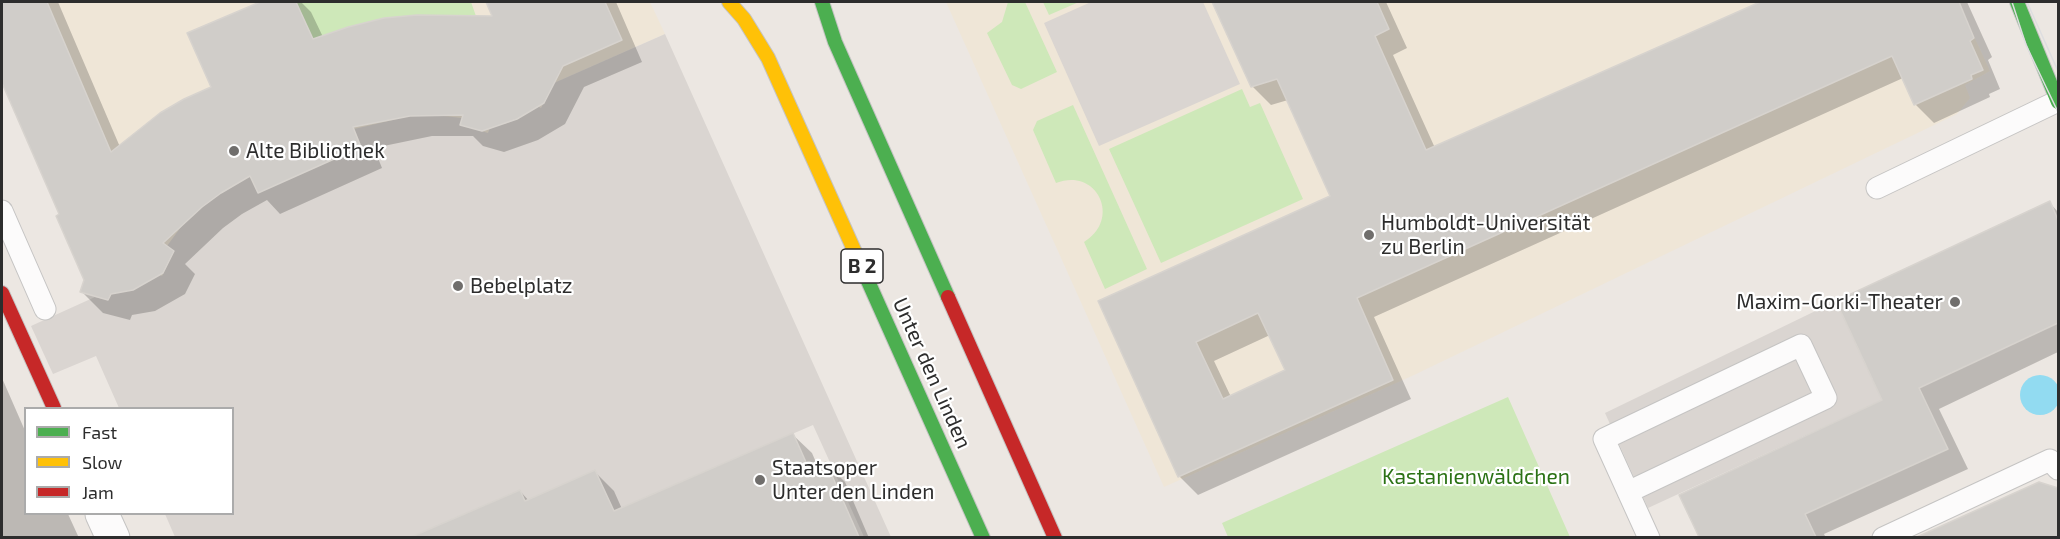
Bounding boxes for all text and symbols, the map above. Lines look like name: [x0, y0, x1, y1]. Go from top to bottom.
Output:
place label: Alte Bibliothek: [246, 138, 385, 164]
marker: Alte Bibliothek: [227, 144, 241, 158]
place label: Humboldt-Universität zu Berlin: [1381, 210, 1590, 260]
marker: Humboldt-Universität zu Berlin: [1362, 228, 1376, 242]
road number: B 2: [841, 249, 883, 283]
place label: Bebelplatz: [470, 273, 572, 299]
marker: Bebelplatz: [451, 279, 465, 293]
place label: Maxim-Gorki-Theater: [1736, 289, 1943, 315]
street label: Unter den Linden: [887, 294, 977, 452]
marker: Maxim-Gorki-Theater: [1948, 295, 1962, 309]
legend: [24, 407, 234, 515]
text: Fast: [82, 421, 117, 443]
text: Slow: [82, 451, 122, 473]
place label: Staatsoper Unter den Linden: [772, 455, 934, 505]
park label: Kastanienwäldchen: [1382, 464, 1570, 490]
marker: Staatsoper Unter den Linden: [753, 473, 767, 487]
text: Jam: [82, 481, 114, 503]

